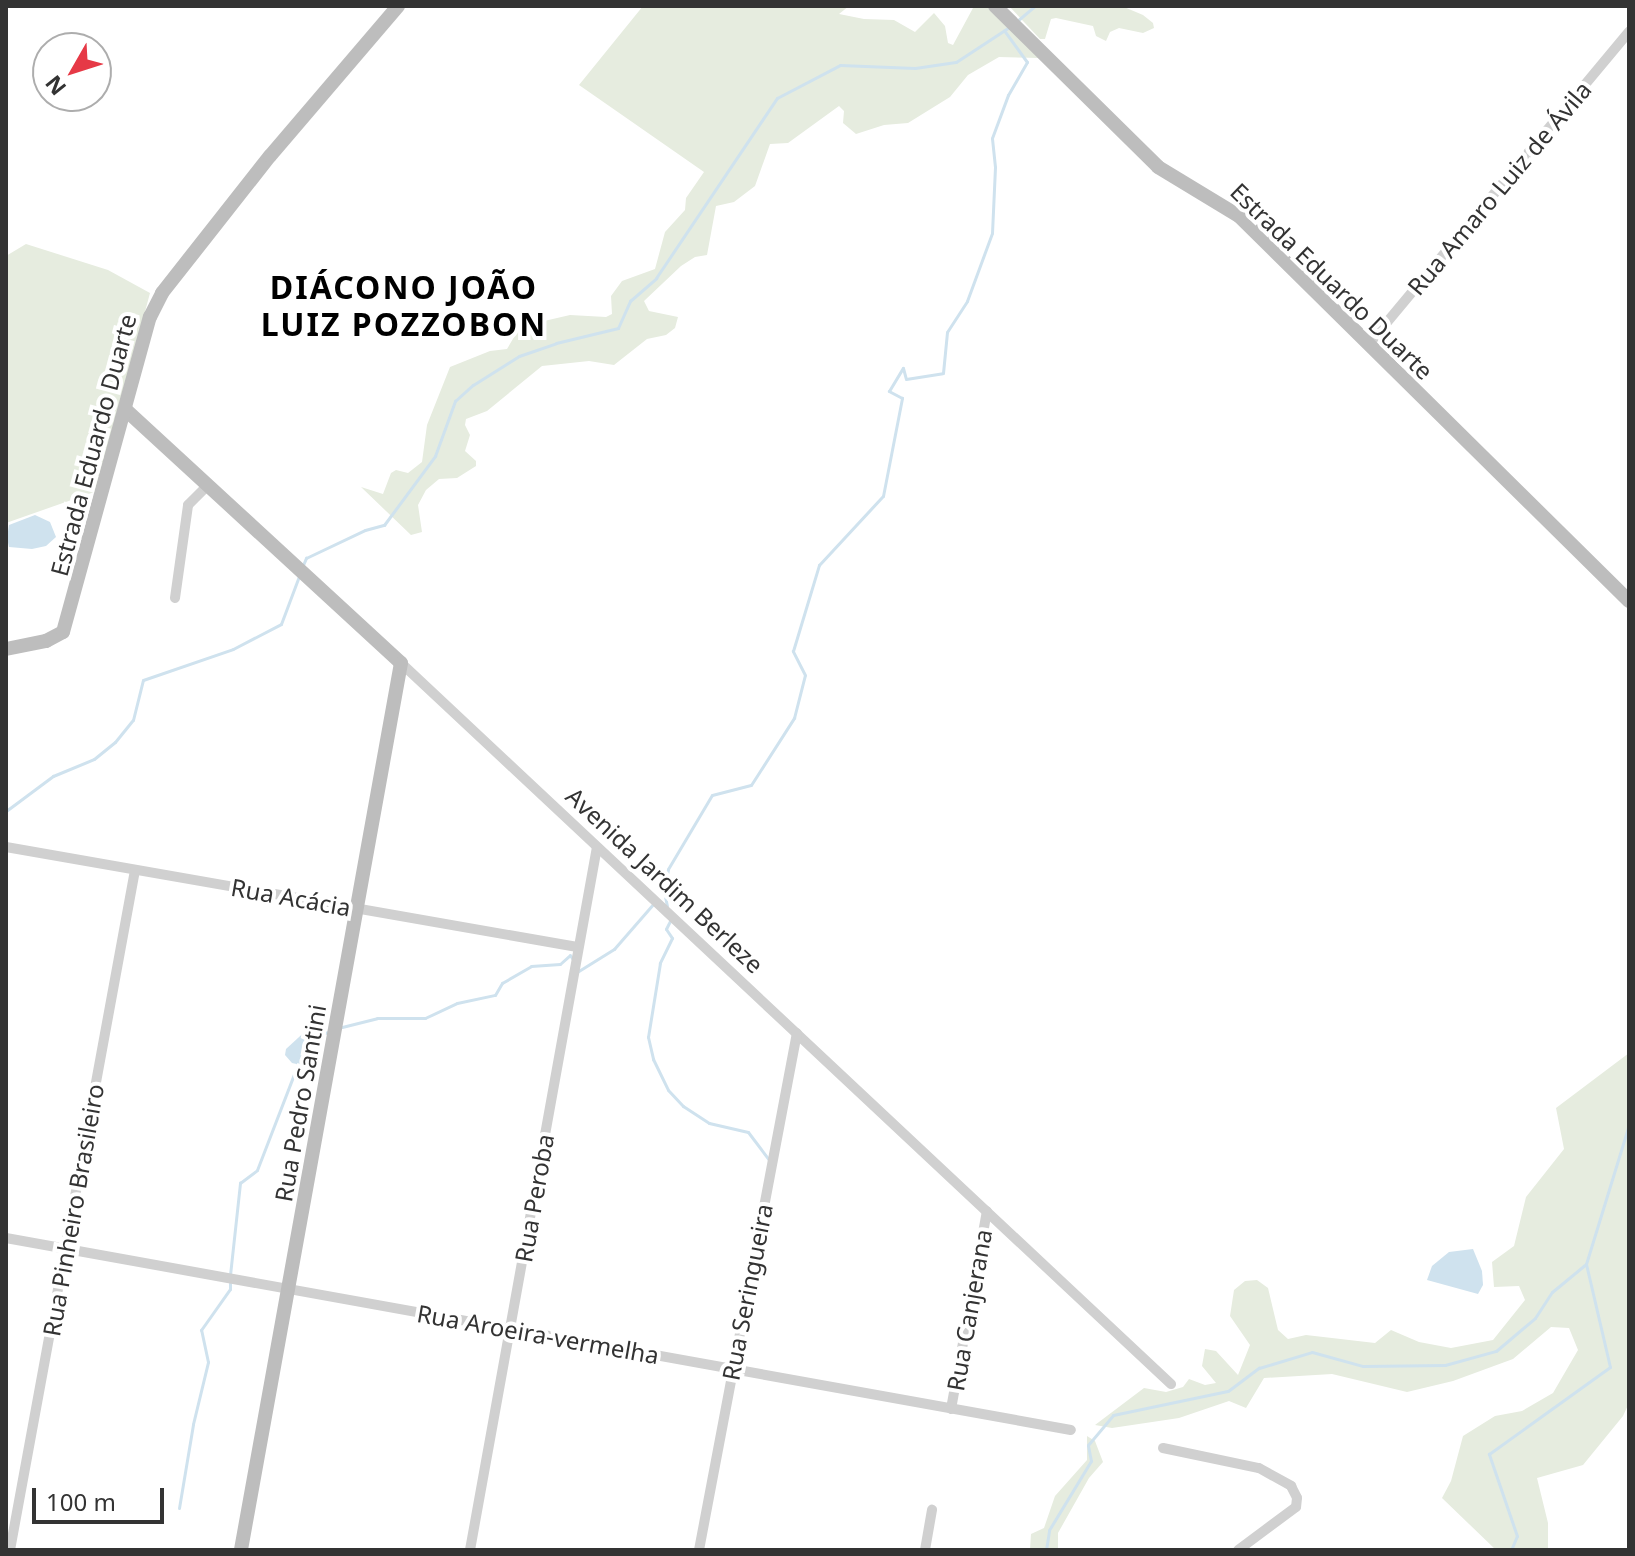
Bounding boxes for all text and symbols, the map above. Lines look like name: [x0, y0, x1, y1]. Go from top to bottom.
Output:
north arrow: [32, 32, 112, 112]
text: N: [38, 69, 72, 102]
street label: Rua Amaro Luiz de Ávila: [1401, 75, 1597, 301]
street label: Estrada Eduardo Duarte: [1225, 177, 1439, 385]
district label: DIÁCONO JOÃO LUIZ POZZOBON: [261, 269, 547, 344]
street label: Estrada Eduardo Duarte: [44, 311, 142, 579]
street label: Avenida Jardim Berleze: [560, 781, 770, 979]
street label: Rua Acácia: [229, 872, 353, 922]
street label: Rua Pedro Santini: [268, 1002, 332, 1204]
street label: Rua Pinheiro Brasileiro: [37, 1082, 109, 1338]
street label: Rua Peroba: [509, 1132, 559, 1264]
street label: Rua Seringueira: [716, 1201, 778, 1383]
street label: Rua Canjerana: [941, 1227, 997, 1393]
street label: Rua Aroeira-vermelha: [415, 1299, 661, 1369]
scale bar: [36, 1472, 168, 1522]
text: 100 m: [46, 1485, 116, 1518]

